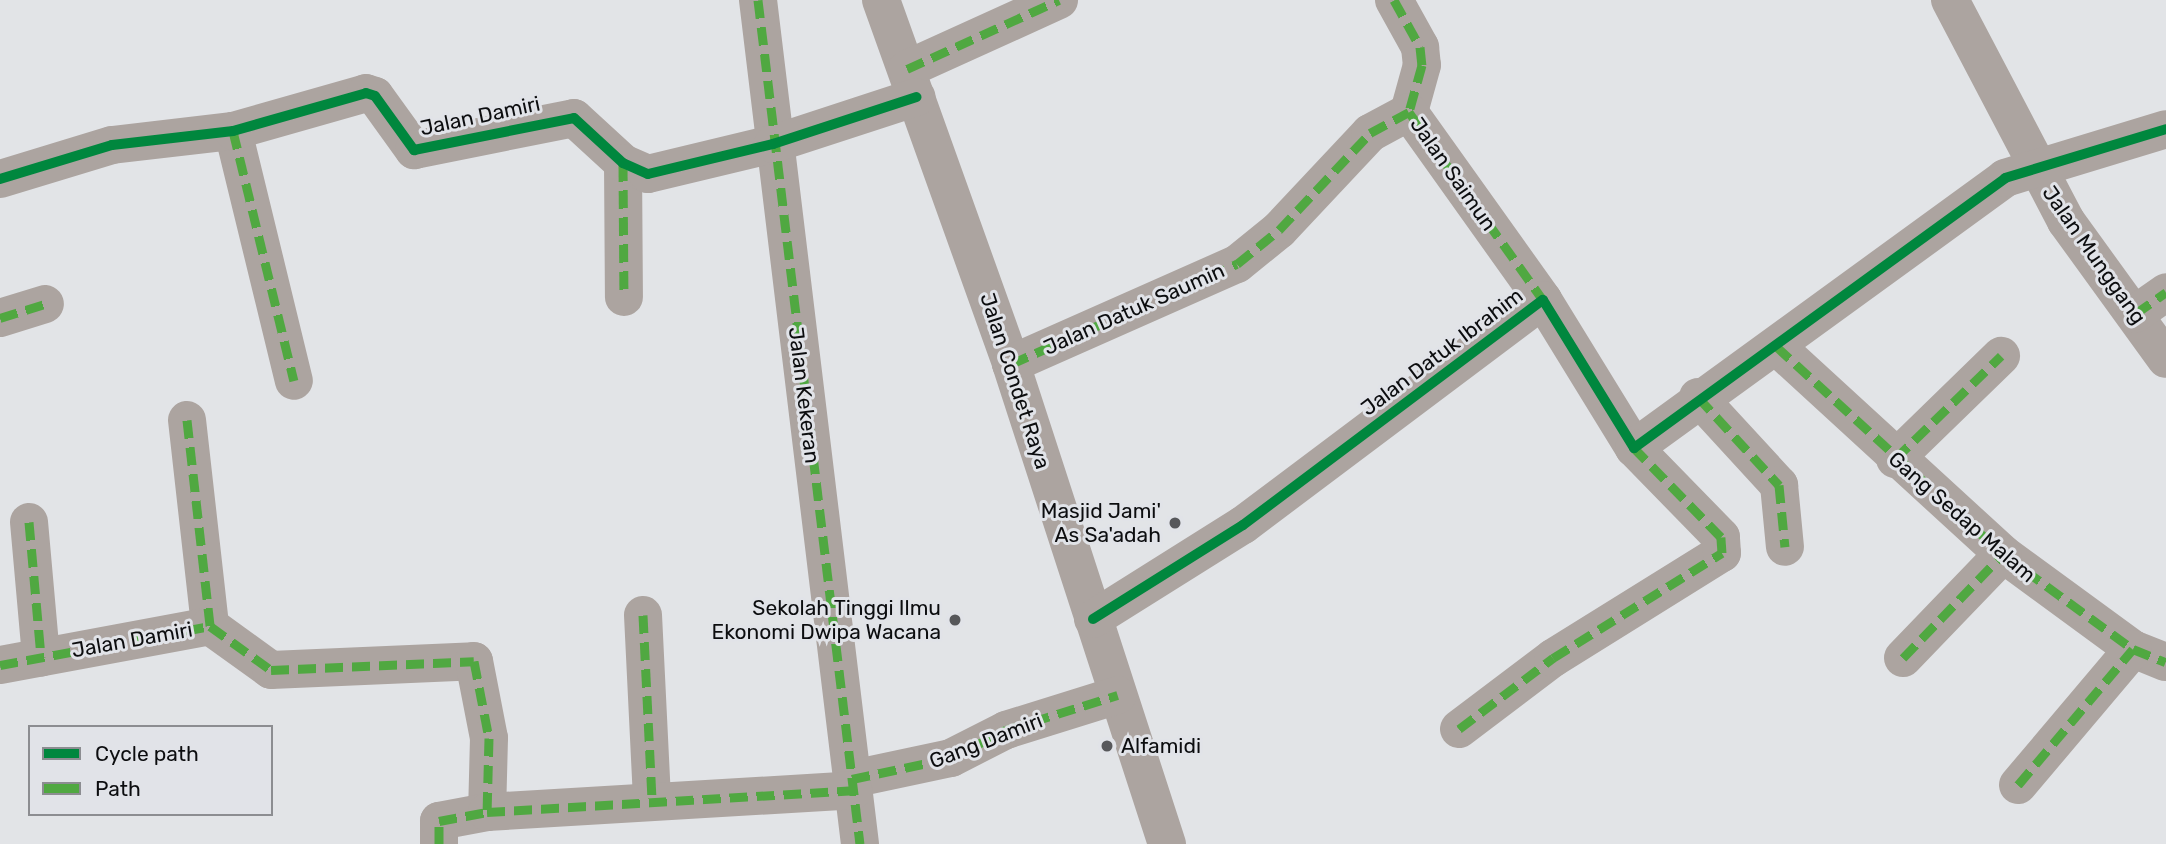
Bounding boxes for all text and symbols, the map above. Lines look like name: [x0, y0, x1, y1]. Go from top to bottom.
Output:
street label: Jalan Damiri: [418, 91, 542, 141]
street label: Jalan Saimun: [1404, 112, 1502, 236]
street label: Jalan Munggang: [2037, 181, 2151, 329]
street label: Jalan Datuk Saumin: [1039, 258, 1229, 360]
street label: Jalan Datuk Ibrahim: [1356, 283, 1528, 421]
street label: Jalan Condet Raya: [975, 290, 1055, 472]
street label: Jalan Kekeran: [783, 325, 825, 465]
street label: Gang Sedap Malam: [1883, 446, 2041, 588]
place label: Masjid Jami' As Sa'adah: [1041, 498, 1161, 548]
marker: Masjid Jami' As Sa'adah: [1167, 515, 1183, 531]
place label: Sekolah Tinggi Ilmu Ekonomi Dwipa Wacana: [711, 595, 941, 645]
marker: Sekolah Tinggi Ilmu Ekonomi Dwipa Wacana: [947, 612, 963, 628]
street label: Jalan Damiri: [70, 617, 194, 663]
street label: Gang Damiri: [926, 708, 1046, 774]
legend: [28, 725, 273, 816]
place label: Alfamidi: [1121, 733, 1201, 759]
marker: Alfamidi: [1099, 738, 1115, 754]
text: Cycle path: [95, 741, 199, 766]
text: Path: [95, 776, 141, 801]

